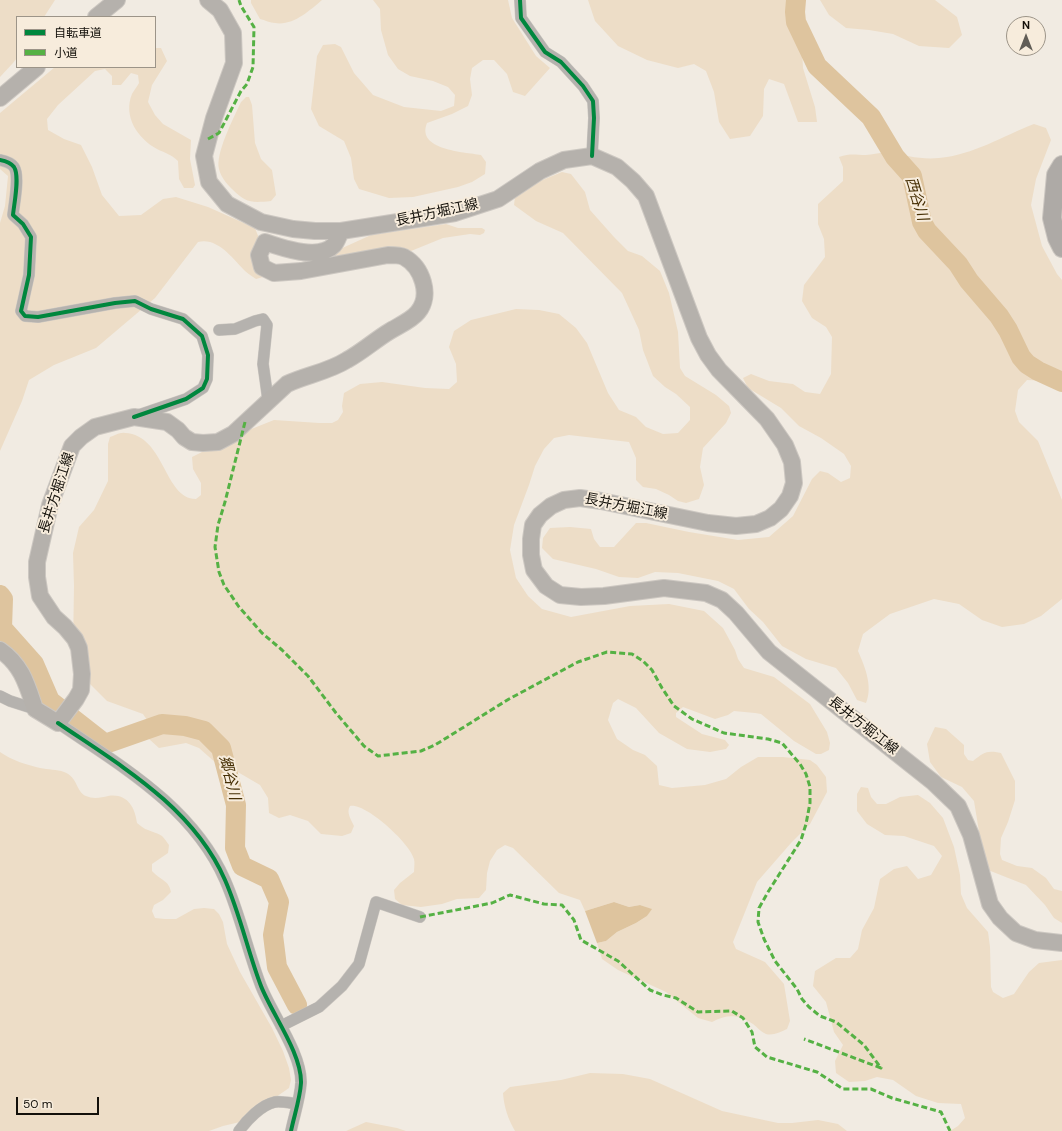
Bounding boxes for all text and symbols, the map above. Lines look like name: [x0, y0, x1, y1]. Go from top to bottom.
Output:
legend: [16, 16, 156, 68]
north arrow: [1006, 16, 1046, 56]
text: N: [1022, 18, 1030, 32]
text: 自転車道: [54, 25, 102, 41]
text: 小道: [54, 45, 78, 61]
water label: 西谷川: [901, 175, 931, 223]
street label: 長井方堀江線: [394, 196, 480, 230]
street label: 長井方堀江線: [36, 450, 78, 536]
street label: 長井方堀江線: [583, 491, 669, 523]
street label: 長井方堀江線: [825, 694, 901, 758]
water label: 郷谷川: [215, 754, 243, 802]
scale bar: [18, 1089, 101, 1115]
text: 50 m: [23, 1096, 52, 1112]

